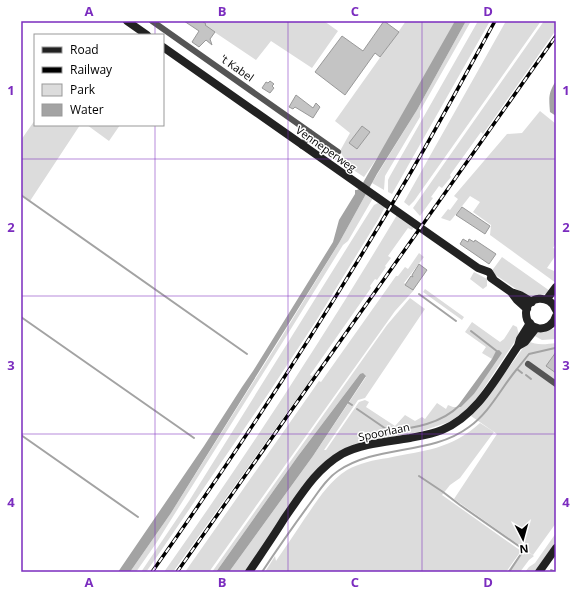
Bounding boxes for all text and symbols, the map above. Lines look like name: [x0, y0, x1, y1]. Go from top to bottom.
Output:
text: A: [85, 2, 94, 20]
text: B: [218, 2, 227, 20]
text: C: [351, 2, 359, 20]
text: D: [483, 2, 493, 20]
legend: [34, 34, 164, 126]
text: Road: [70, 41, 99, 58]
street label: 't Kabel: [218, 51, 257, 85]
text: Railway: [70, 61, 113, 78]
text: 1: [7, 81, 15, 99]
text: Park: [70, 81, 96, 98]
text: 1: [562, 81, 570, 99]
text: Water: [70, 101, 104, 118]
street label: Venneperweg: [293, 122, 359, 175]
text: 2: [7, 218, 15, 236]
text: 2: [562, 218, 570, 236]
text: 3: [7, 356, 15, 374]
text: 3: [562, 356, 570, 374]
street label: Spoorlaan: [357, 419, 411, 444]
text: 4: [7, 493, 15, 511]
text: 4: [562, 493, 570, 511]
north arrow: [503, 519, 543, 559]
text: N: [519, 542, 529, 557]
text: A: [85, 573, 94, 591]
text: B: [218, 573, 227, 591]
text: C: [351, 573, 359, 591]
text: D: [483, 573, 493, 591]

